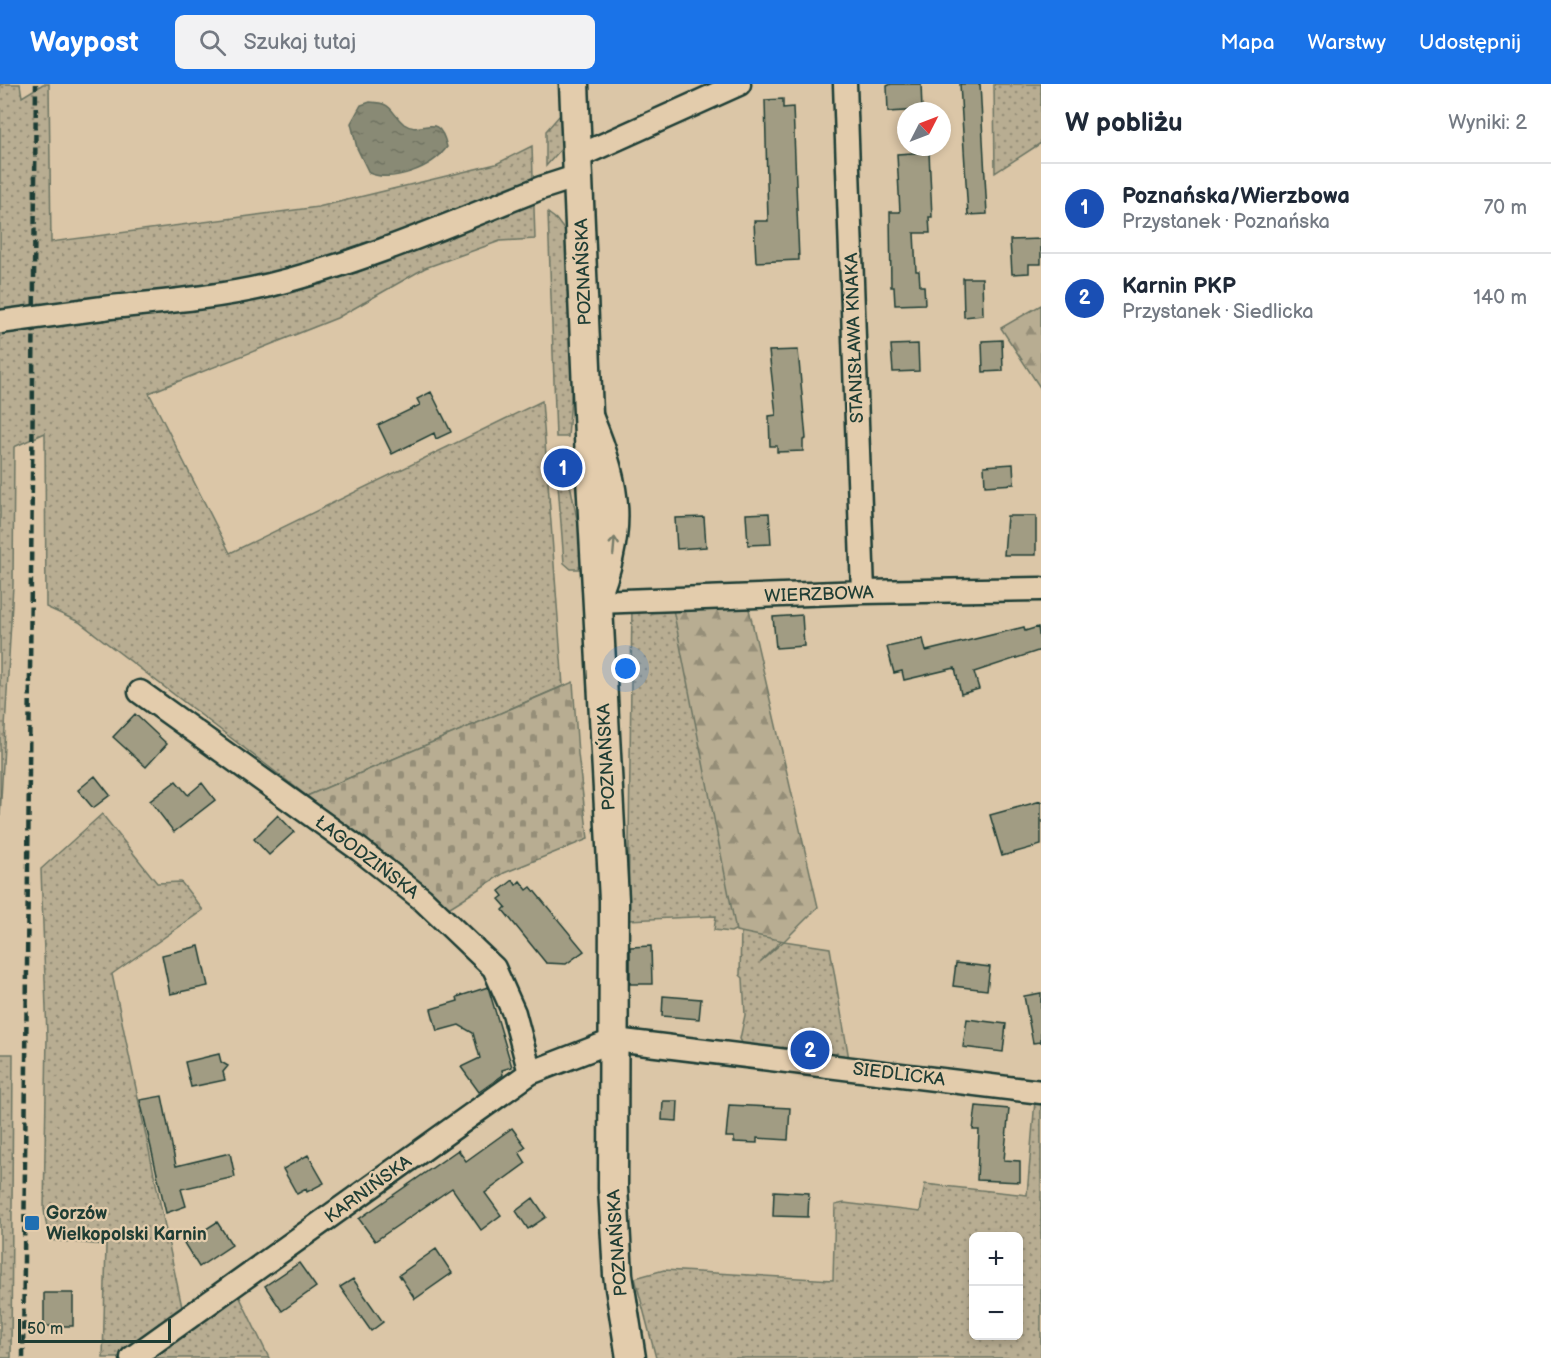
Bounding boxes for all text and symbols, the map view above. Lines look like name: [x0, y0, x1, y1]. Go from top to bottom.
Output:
search box: [175, 15, 595, 69]
text: Waypost: [30, 26, 139, 59]
icon: search: [196, 26, 229, 59]
text: Szukaj tutaj: [244, 29, 356, 56]
text: Mapa: [1221, 30, 1275, 55]
text: Warstwy: [1308, 30, 1386, 55]
text: Udostępnij: [1419, 30, 1521, 55]
north arrow: [897, 102, 951, 156]
text: W pobliżu: [1065, 108, 1183, 139]
text: Wyniki: 2: [1448, 111, 1527, 135]
text: Poznańska/Wierzbowa: [1122, 183, 1350, 210]
text: 1: [1080, 196, 1089, 220]
text: 70 m: [1483, 196, 1527, 220]
text: Przystanek · Poznańska: [1122, 210, 1330, 234]
street label: POZNAŃSKA: [569, 218, 596, 326]
street label: STANISŁAWA KNAKA: [841, 252, 868, 424]
text: Karnin PKP: [1122, 273, 1236, 300]
text: 2: [1079, 286, 1090, 310]
text: 140 m: [1473, 286, 1527, 310]
text: Przystanek · Siedlicka: [1122, 300, 1314, 324]
pin: 1: [544, 446, 582, 490]
one-way arrow: [609, 537, 620, 557]
street label: WIERZBOWA: [764, 582, 874, 607]
your location: [611, 654, 640, 683]
street label: POZNAŃSKA: [591, 703, 620, 811]
street label: ŁAGODZIŃSKA: [311, 810, 424, 903]
pin: 2: [790, 1028, 830, 1072]
street label: SIEDLICKA: [852, 1058, 946, 1091]
street label: KARNIŃSKA: [320, 1149, 416, 1228]
street label: POZNAŃSKA: [601, 1189, 632, 1297]
place label: Gorzów Wielkopolski Karnin: [46, 1203, 207, 1245]
marker: Gorzów Wielkopolski Karnin: [23, 1214, 41, 1232]
map controls: [969, 1232, 1023, 1340]
button: +: [969, 1232, 1023, 1286]
button: −: [969, 1286, 1023, 1340]
scale bar: [18, 1316, 171, 1344]
text: 50 m: [27, 1320, 63, 1339]

